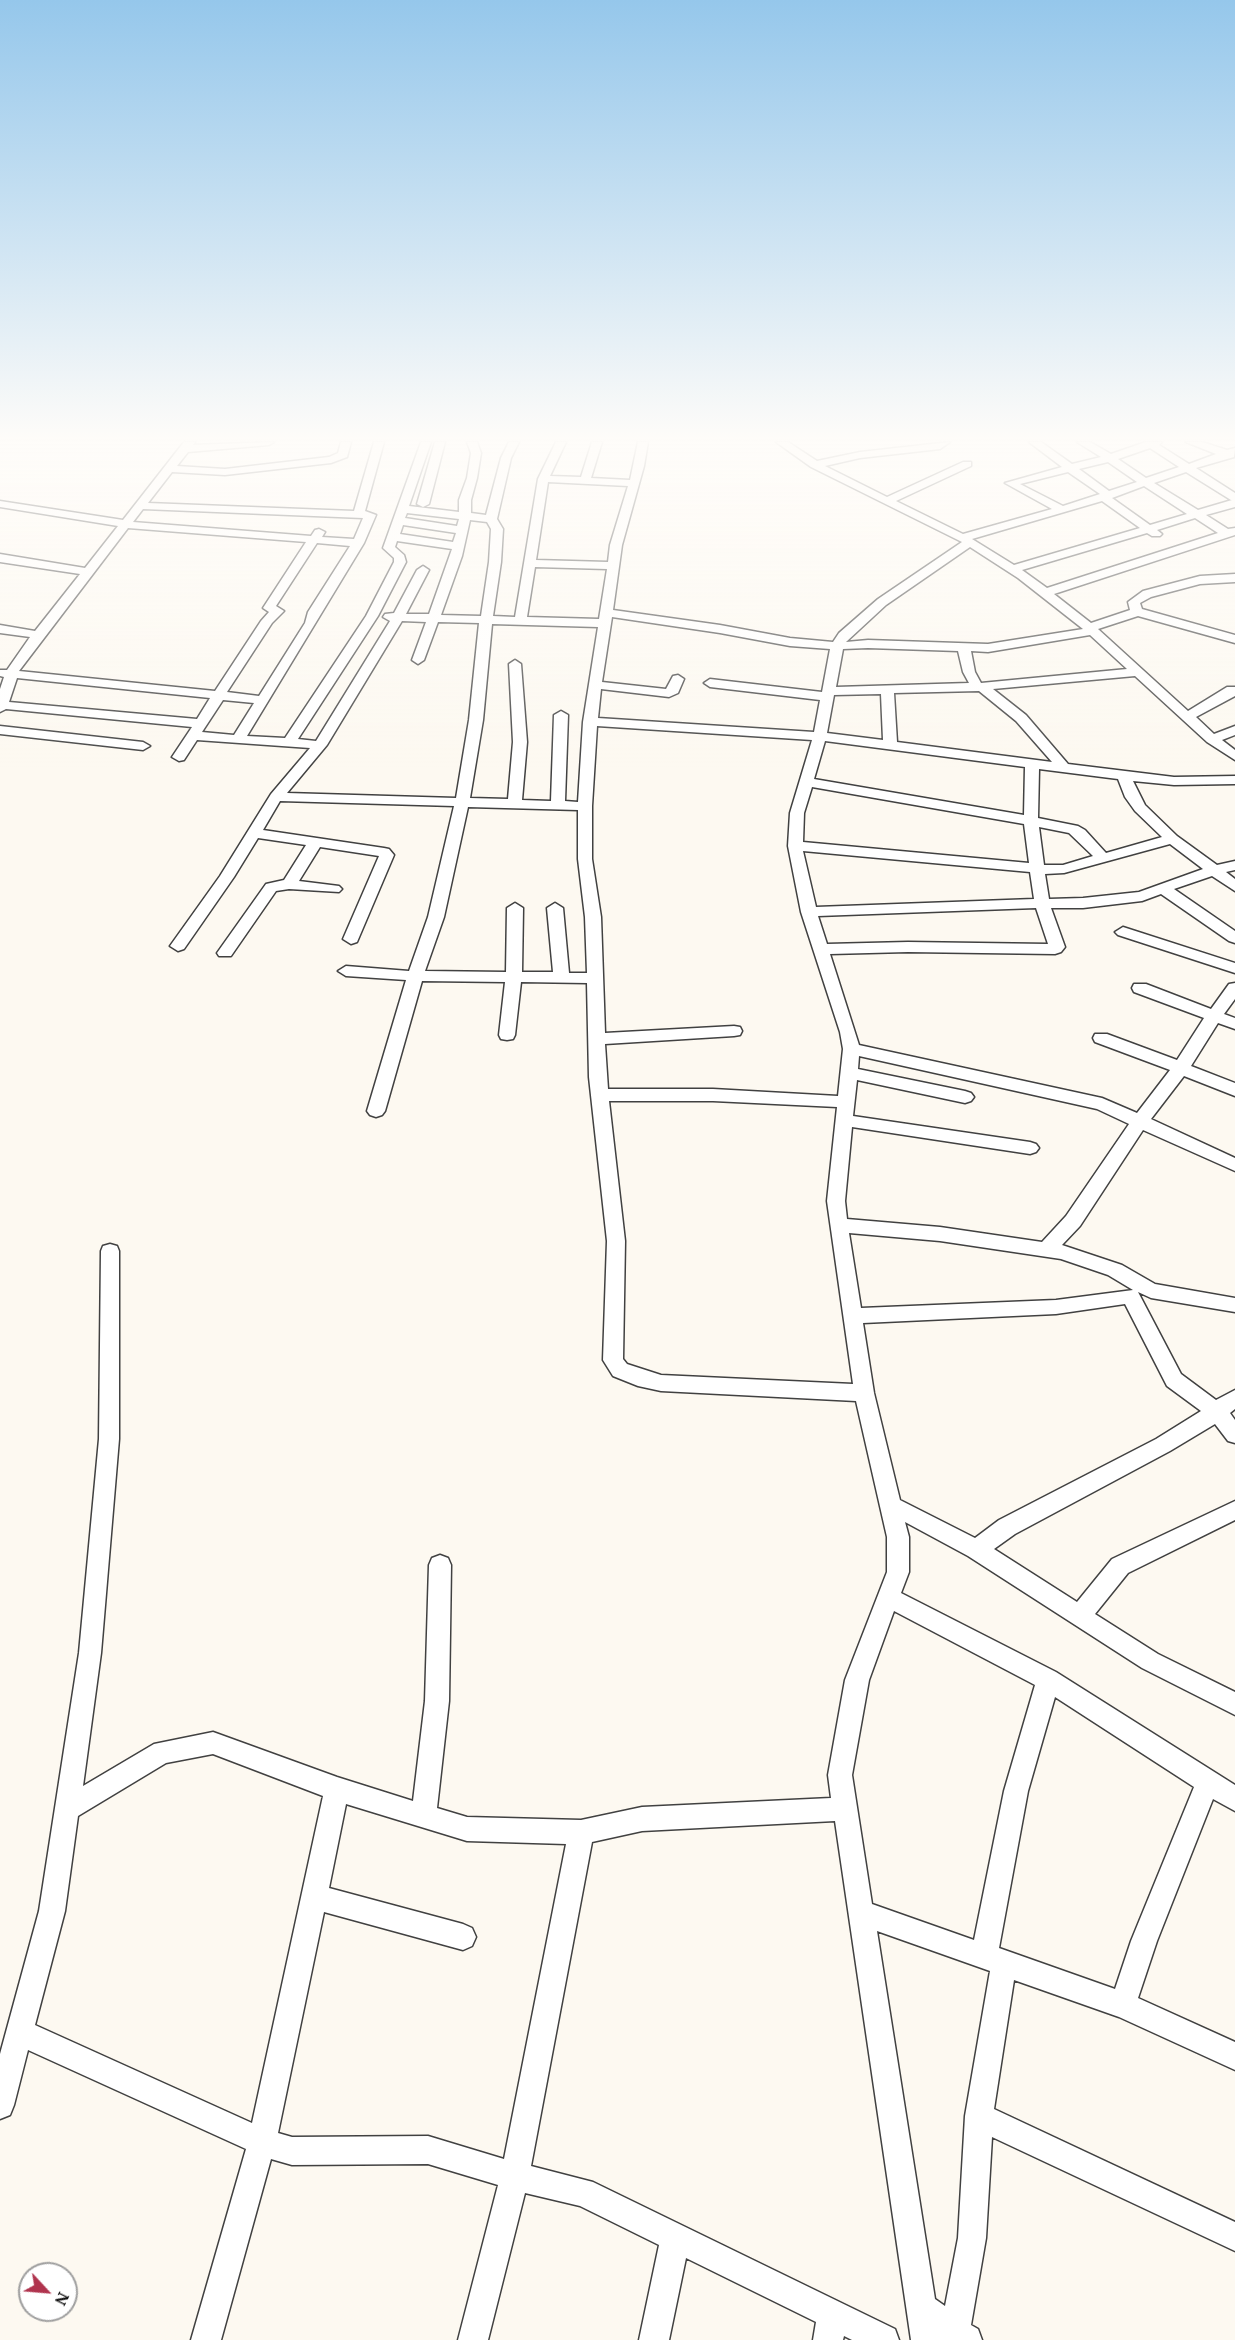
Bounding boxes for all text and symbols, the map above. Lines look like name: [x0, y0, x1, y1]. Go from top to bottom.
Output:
north arrow: [18, 2262, 78, 2322]
text: N: [50, 2289, 75, 2309]

